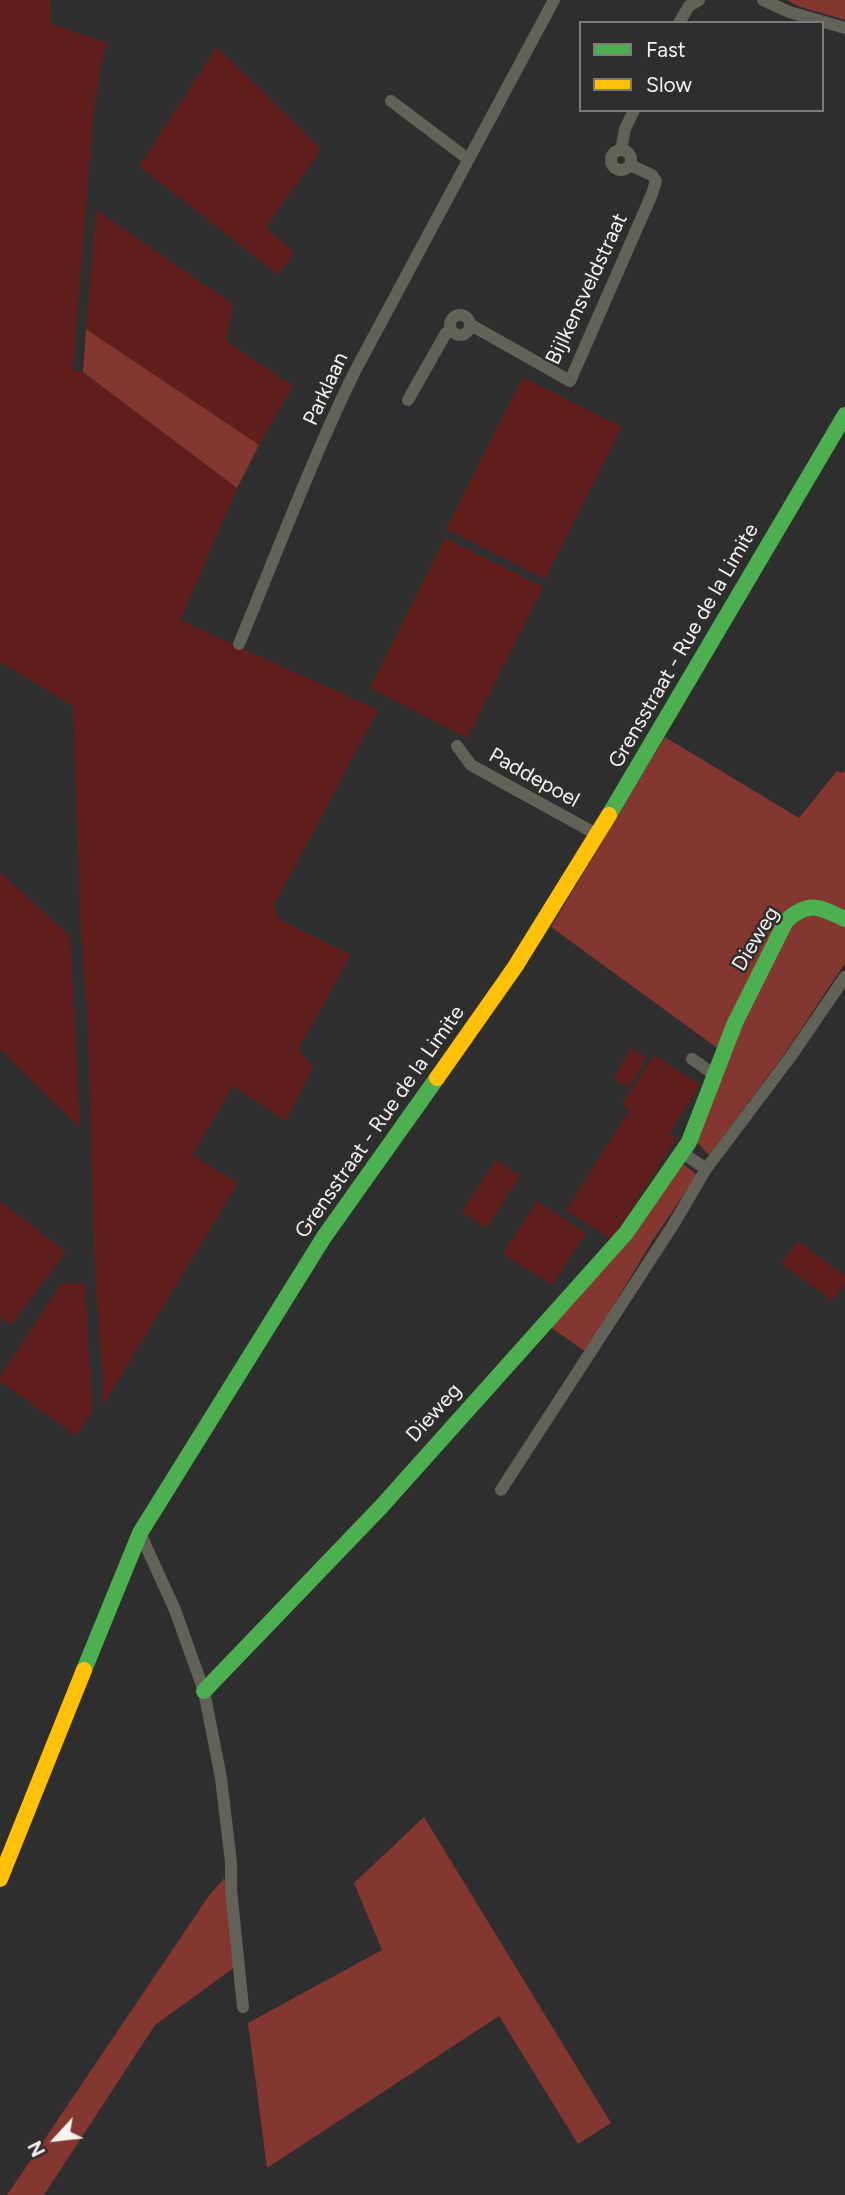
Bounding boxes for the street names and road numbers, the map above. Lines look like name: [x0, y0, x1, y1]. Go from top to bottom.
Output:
street label: Bijlkensveldstraat: [541, 209, 633, 369]
street label: Parklaan: [298, 348, 354, 430]
street label: Grensstraat - Rue de la Limite: [604, 519, 764, 773]
street label: Paddepoel: [484, 743, 584, 813]
street label: Dieweg: [727, 902, 785, 976]
street label: Grensstraat - Rue de la Limite: [290, 1001, 470, 1243]
street label: Dieweg: [401, 1378, 467, 1448]

